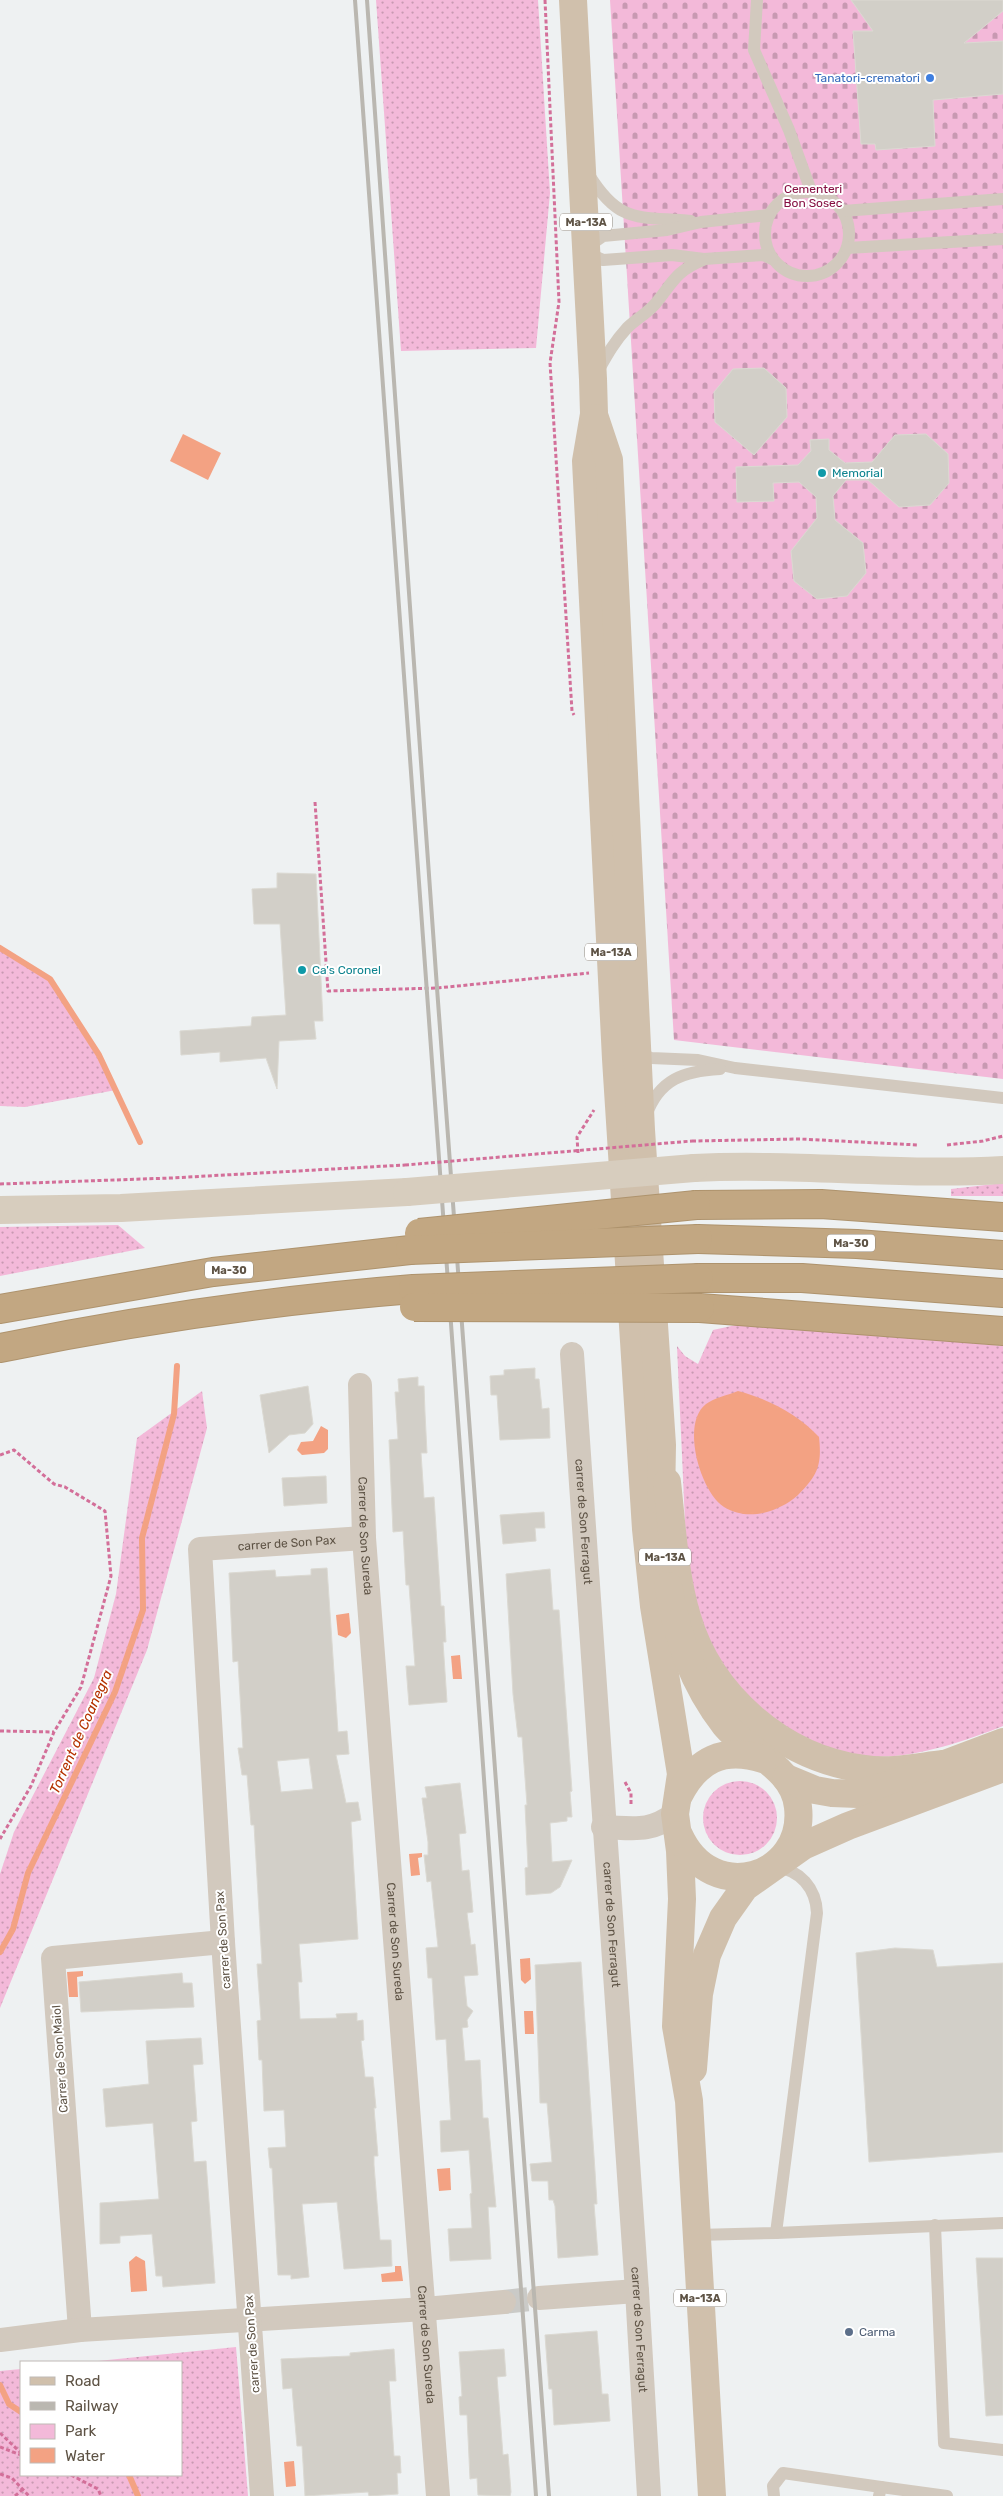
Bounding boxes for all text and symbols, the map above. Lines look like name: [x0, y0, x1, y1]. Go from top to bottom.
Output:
place label: Tanatori-crematori: [815, 71, 920, 85]
marker: Tanatori-crematori: [924, 72, 936, 84]
park label: Cementeri Bon Sosec: [784, 182, 843, 210]
road number: Ma-13A: [560, 213, 612, 230]
place label: Memorial: [832, 466, 883, 480]
marker: Memorial: [816, 467, 828, 479]
road number: Ma-13A: [585, 944, 637, 960]
place label: Ca's Coronel: [312, 963, 381, 977]
marker: Ca's Coronel: [296, 964, 308, 976]
road number: Ma-30: [827, 1234, 875, 1252]
road number: Ma-30: [205, 1262, 253, 1278]
street label: carrer de Son Ferragut: [572, 1458, 595, 1585]
street label: Carrer de Son Sureda: [355, 1476, 375, 1596]
street label: carrer de Son Pax: [237, 1533, 337, 1553]
road number: Ma-13A: [639, 1548, 691, 1565]
water label: Torrent de Coanegra: [46, 1667, 116, 1797]
street label: carrer de Son Ferragut: [600, 1861, 623, 1988]
street label: Carrer de Son Sureda: [384, 1882, 407, 2001]
street label: carrer de Son Pax: [213, 1890, 233, 1989]
street label: Carrer de Son Maiol: [49, 2005, 71, 2113]
street label: carrer de Son Ferragut: [628, 2266, 650, 2393]
street label: Carrer de Son Sureda: [415, 2285, 438, 2404]
road number: Ma-13A: [674, 2290, 726, 2306]
street label: carrer de Son Pax: [242, 2294, 262, 2393]
place label: Carma: [859, 2325, 895, 2339]
marker: Carma: [843, 2326, 855, 2338]
legend: [20, 2361, 182, 2476]
text: Road: [65, 2372, 101, 2390]
text: Railway: [65, 2397, 119, 2415]
text: Park: [65, 2422, 96, 2440]
text: Water: [65, 2447, 105, 2465]

